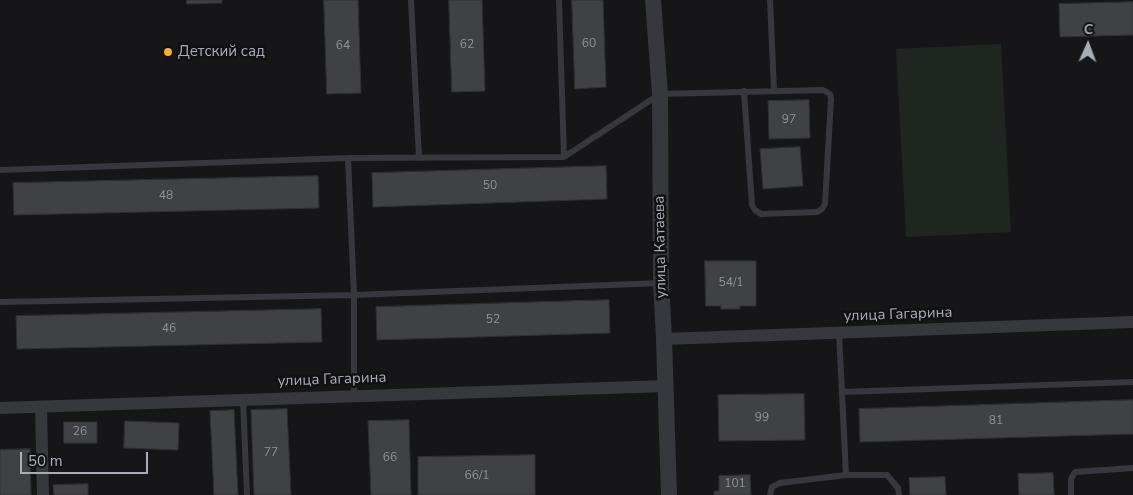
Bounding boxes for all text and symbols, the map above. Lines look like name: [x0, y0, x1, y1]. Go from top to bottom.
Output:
north arrow: [1063, 20, 1113, 70]
text: С: [1083, 20, 1094, 39]
house number: 60: [582, 37, 596, 51]
house number: 62: [460, 38, 474, 52]
house number: 64: [336, 39, 350, 53]
place label: Детский сад: [178, 43, 265, 61]
marker: Детский сад: [162, 46, 174, 58]
house number: 97: [782, 113, 796, 127]
house number: 50: [483, 179, 497, 193]
house number: 48: [159, 189, 173, 203]
street label: улица Катаева: [651, 196, 671, 298]
house number: 54/1: [719, 276, 743, 290]
street label: улица Гагарина: [843, 304, 953, 326]
house number: 52: [486, 313, 500, 327]
house number: 46: [162, 322, 176, 336]
street label: улица Гагарина: [277, 369, 387, 391]
house number: 99: [755, 411, 769, 425]
house number: 81: [989, 414, 1003, 428]
house number: 26: [73, 425, 87, 439]
scale bar: [22, 442, 150, 474]
house number: 77: [264, 446, 278, 460]
text: 50 m: [28, 451, 63, 471]
house number: 66: [383, 451, 397, 465]
house number: 66/1: [465, 469, 489, 483]
house number: 101: [724, 477, 746, 491]

